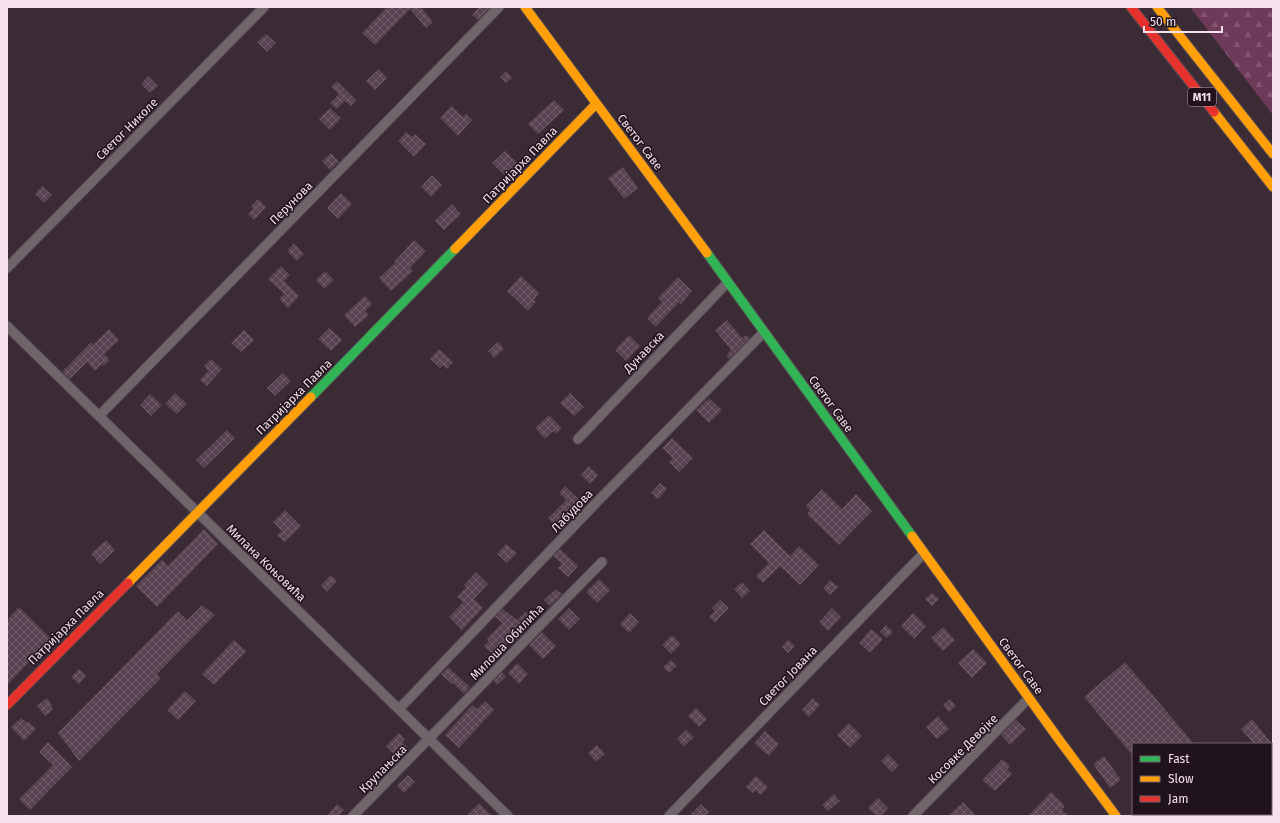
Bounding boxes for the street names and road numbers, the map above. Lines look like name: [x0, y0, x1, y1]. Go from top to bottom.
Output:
road number: M11: [1188, 88, 1216, 106]
street label: Светог Николе: [93, 95, 161, 163]
street label: Светог Саве: [614, 111, 666, 173]
street label: Патријарха Павла: [480, 124, 560, 206]
street label: Перунова: [267, 179, 315, 227]
street label: Дунавска: [620, 328, 667, 376]
street label: Патријарха Павла: [253, 356, 335, 438]
street label: Светог Саве: [806, 373, 856, 435]
street label: Лабудова: [548, 487, 596, 535]
street label: Милана Коњовића: [223, 521, 309, 605]
street label: Патријарха Павла: [25, 586, 107, 668]
street label: Милоша Обилића: [467, 601, 547, 683]
street label: Светог Саве: [996, 635, 1046, 697]
street label: Светог Јована: [756, 643, 820, 709]
street label: Косовке Девојке: [925, 711, 1001, 787]
street label: Крупањска: [356, 742, 410, 796]

